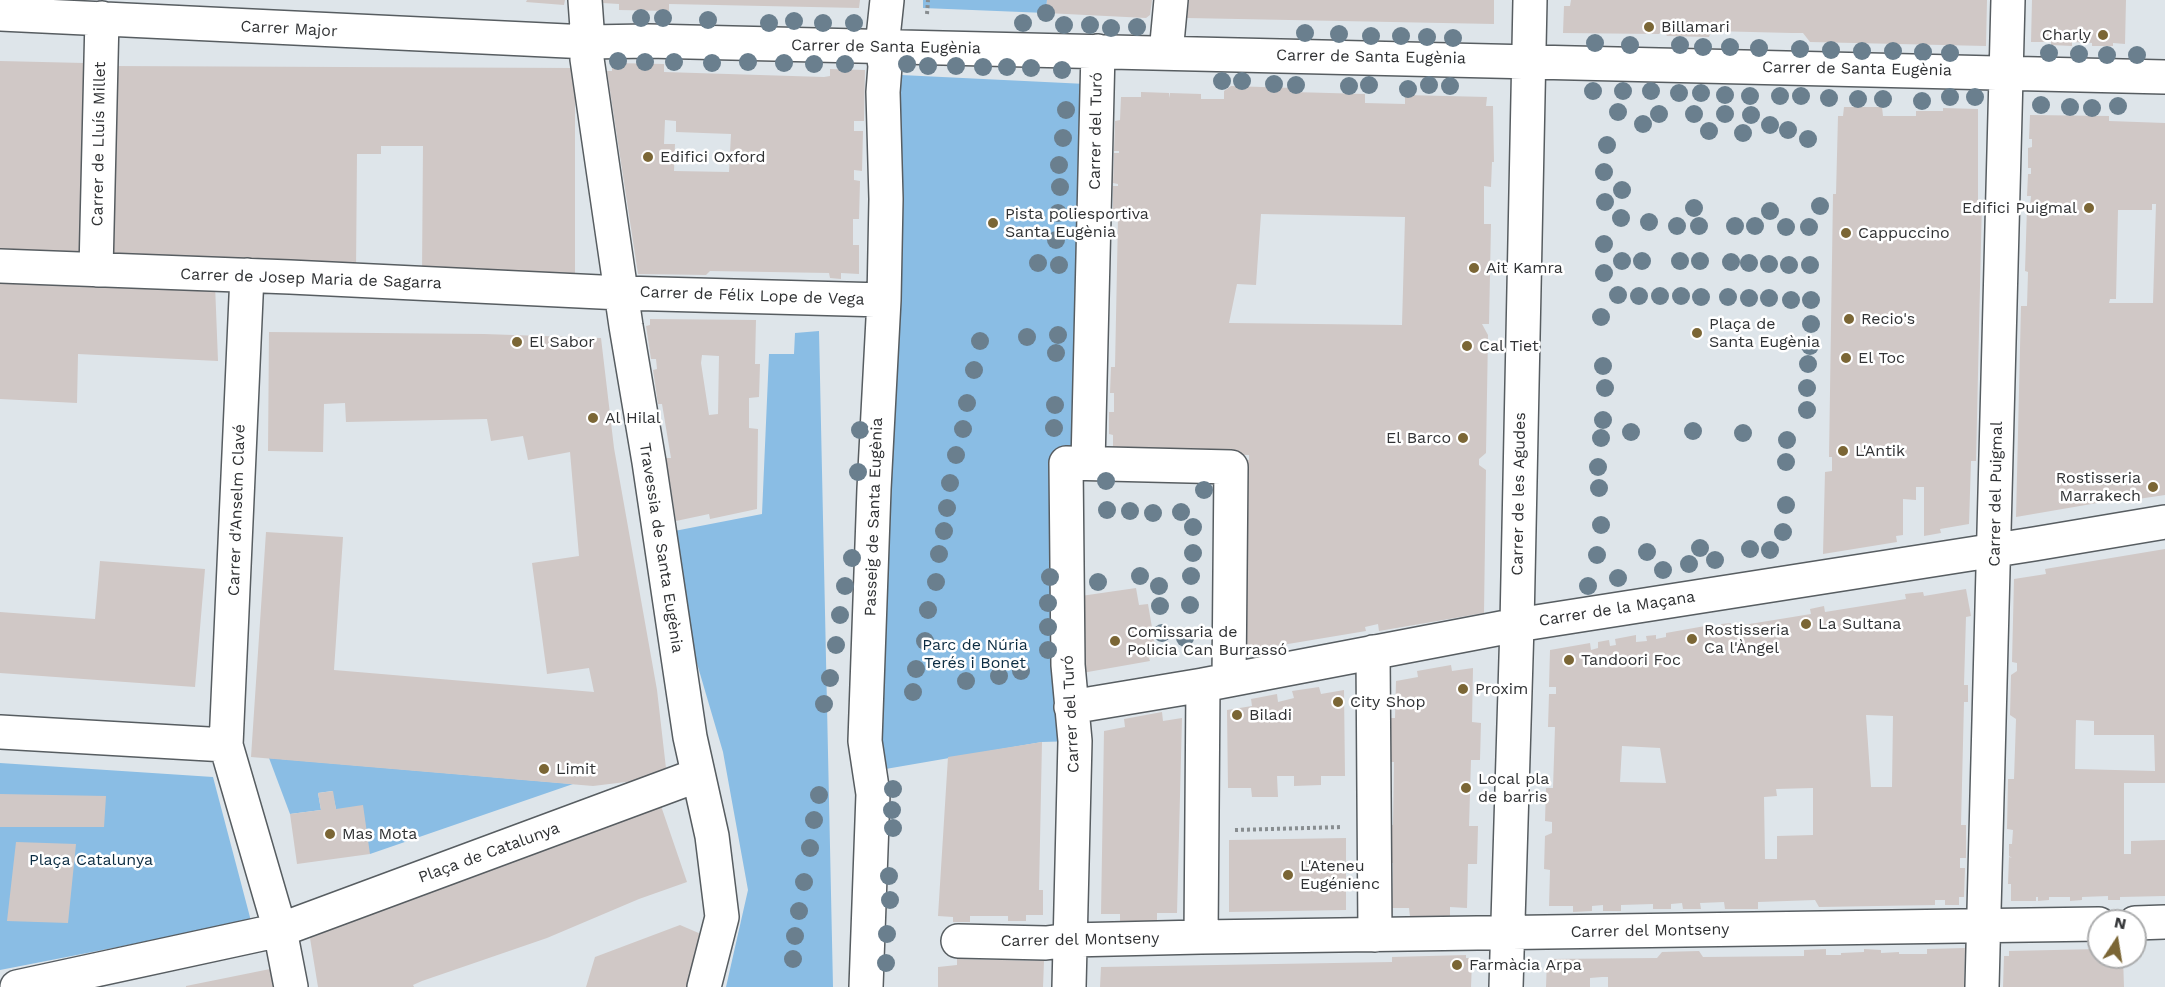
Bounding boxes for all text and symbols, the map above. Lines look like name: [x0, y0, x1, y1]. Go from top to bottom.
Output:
street label: Carrer Major: [240, 17, 338, 41]
place label: Billamari: [1661, 17, 1730, 37]
marker: Billamari: [1642, 20, 1656, 34]
place label: Charly: [2042, 25, 2091, 45]
marker: Charly: [2096, 28, 2110, 42]
street label: Carrer de Santa Eugènia: [791, 36, 981, 58]
street label: Carrer de Santa Eugènia: [1276, 46, 1466, 68]
street label: Carrer de Santa Eugènia: [1762, 58, 1952, 80]
street label: Carrer de Lluís Millet: [88, 62, 110, 226]
street label: Carrer del Turó: [1085, 72, 1107, 190]
place label: Edifici Oxford: [660, 147, 766, 167]
marker: Edifici Oxford: [641, 150, 655, 164]
place label: Edifici Puigmal: [1962, 198, 2077, 218]
marker: Edifici Puigmal: [2082, 201, 2096, 215]
place label: Pista poliesportiva Santa Eugènia: [1005, 204, 1149, 242]
marker: Pista poliesportiva Santa Eugènia: [986, 216, 1000, 230]
place label: Cappuccino: [1858, 223, 1950, 243]
marker: Cappuccino: [1839, 226, 1853, 240]
place label: Ait Kamra: [1486, 258, 1563, 278]
marker: Ait Kamra: [1467, 261, 1481, 275]
street label: Carrer de Josep Maria de Sagarra: [180, 265, 442, 293]
street label: Carrer de Félix Lope de Vega: [639, 282, 865, 310]
place label: Recio's: [1861, 309, 1915, 329]
marker: Recio's: [1842, 312, 1856, 326]
place label: Plaça de Santa Eugènia: [1709, 314, 1820, 352]
marker: Plaça de Santa Eugènia: [1690, 326, 1704, 340]
place label: El Sabor: [529, 332, 595, 352]
marker: El Sabor: [510, 335, 524, 349]
place label: Cal Tiet: [1479, 336, 1539, 356]
marker: Cal Tiet: [1460, 339, 1474, 353]
place label: El Toc: [1858, 348, 1905, 368]
marker: El Toc: [1839, 351, 1853, 365]
place label: Al Hilal: [605, 408, 661, 428]
marker: Al Hilal: [586, 411, 600, 425]
street label: Carrer de les Agudes: [1508, 412, 1530, 576]
street label: Passeig de Santa Eugènia: [861, 417, 887, 617]
street label: Carrer del Puigmal: [1985, 421, 2007, 567]
street label: Carrer d'Anselm Clavé: [224, 424, 250, 596]
place label: El Barco: [1386, 428, 1451, 448]
marker: El Barco: [1456, 431, 1470, 445]
place label: L'Antik: [1855, 441, 1905, 461]
street label: Travessia de Santa Eugènia: [635, 442, 687, 654]
marker: L'Antik: [1836, 444, 1850, 458]
place label: Rostisseria Marrakech: [2056, 468, 2141, 506]
marker: Rostisseria Marrakech: [2146, 480, 2160, 494]
street label: Carrer de la Maçana: [1538, 587, 1696, 631]
place label: La Sultana: [1818, 614, 1901, 634]
marker: La Sultana: [1799, 617, 1813, 631]
place label: Rostisseria Ca l'Àngel: [1704, 620, 1789, 658]
place label: Comissaria de Policia Can Burrassó: [1127, 622, 1287, 660]
marker: Rostisseria Ca l'Àngel: [1685, 632, 1699, 646]
marker: Comissaria de Policia Can Burrassó: [1108, 634, 1122, 648]
park label: Parc de Núria Terés i Bonet: [922, 635, 1028, 673]
place label: Tandoori Foc: [1581, 650, 1681, 670]
marker: Tandoori Foc: [1562, 653, 1576, 667]
street label: Carrer del Turó: [1058, 655, 1084, 773]
place label: Proxim: [1475, 679, 1528, 699]
marker: Proxim: [1456, 682, 1470, 696]
place label: City Shop: [1350, 692, 1425, 712]
marker: City Shop: [1331, 695, 1345, 709]
place label: Biladi: [1249, 705, 1292, 725]
marker: Biladi: [1230, 708, 1244, 722]
place label: Limit: [556, 759, 596, 779]
marker: Limit: [537, 762, 551, 776]
place label: Local pla de barris: [1478, 769, 1549, 807]
marker: Local pla de barris: [1459, 781, 1473, 795]
street label: Plaça de Catalunya: [416, 819, 562, 887]
place label: Mas Mota: [342, 824, 417, 844]
marker: Mas Mota: [323, 827, 337, 841]
park label: Plaça Catalunya: [29, 850, 153, 870]
place label: L'Ateneu Eugénienc: [1300, 856, 1380, 894]
marker: L'Ateneu Eugénienc: [1281, 868, 1295, 882]
north arrow: [2087, 909, 2147, 969]
text: N: [2113, 912, 2128, 933]
street label: Carrer del Montseny: [1570, 920, 1730, 942]
street label: Carrer del Montseny: [1000, 929, 1160, 951]
place label: Farmàcia Arpa: [1469, 955, 1582, 975]
marker: Farmàcia Arpa: [1450, 958, 1464, 972]

